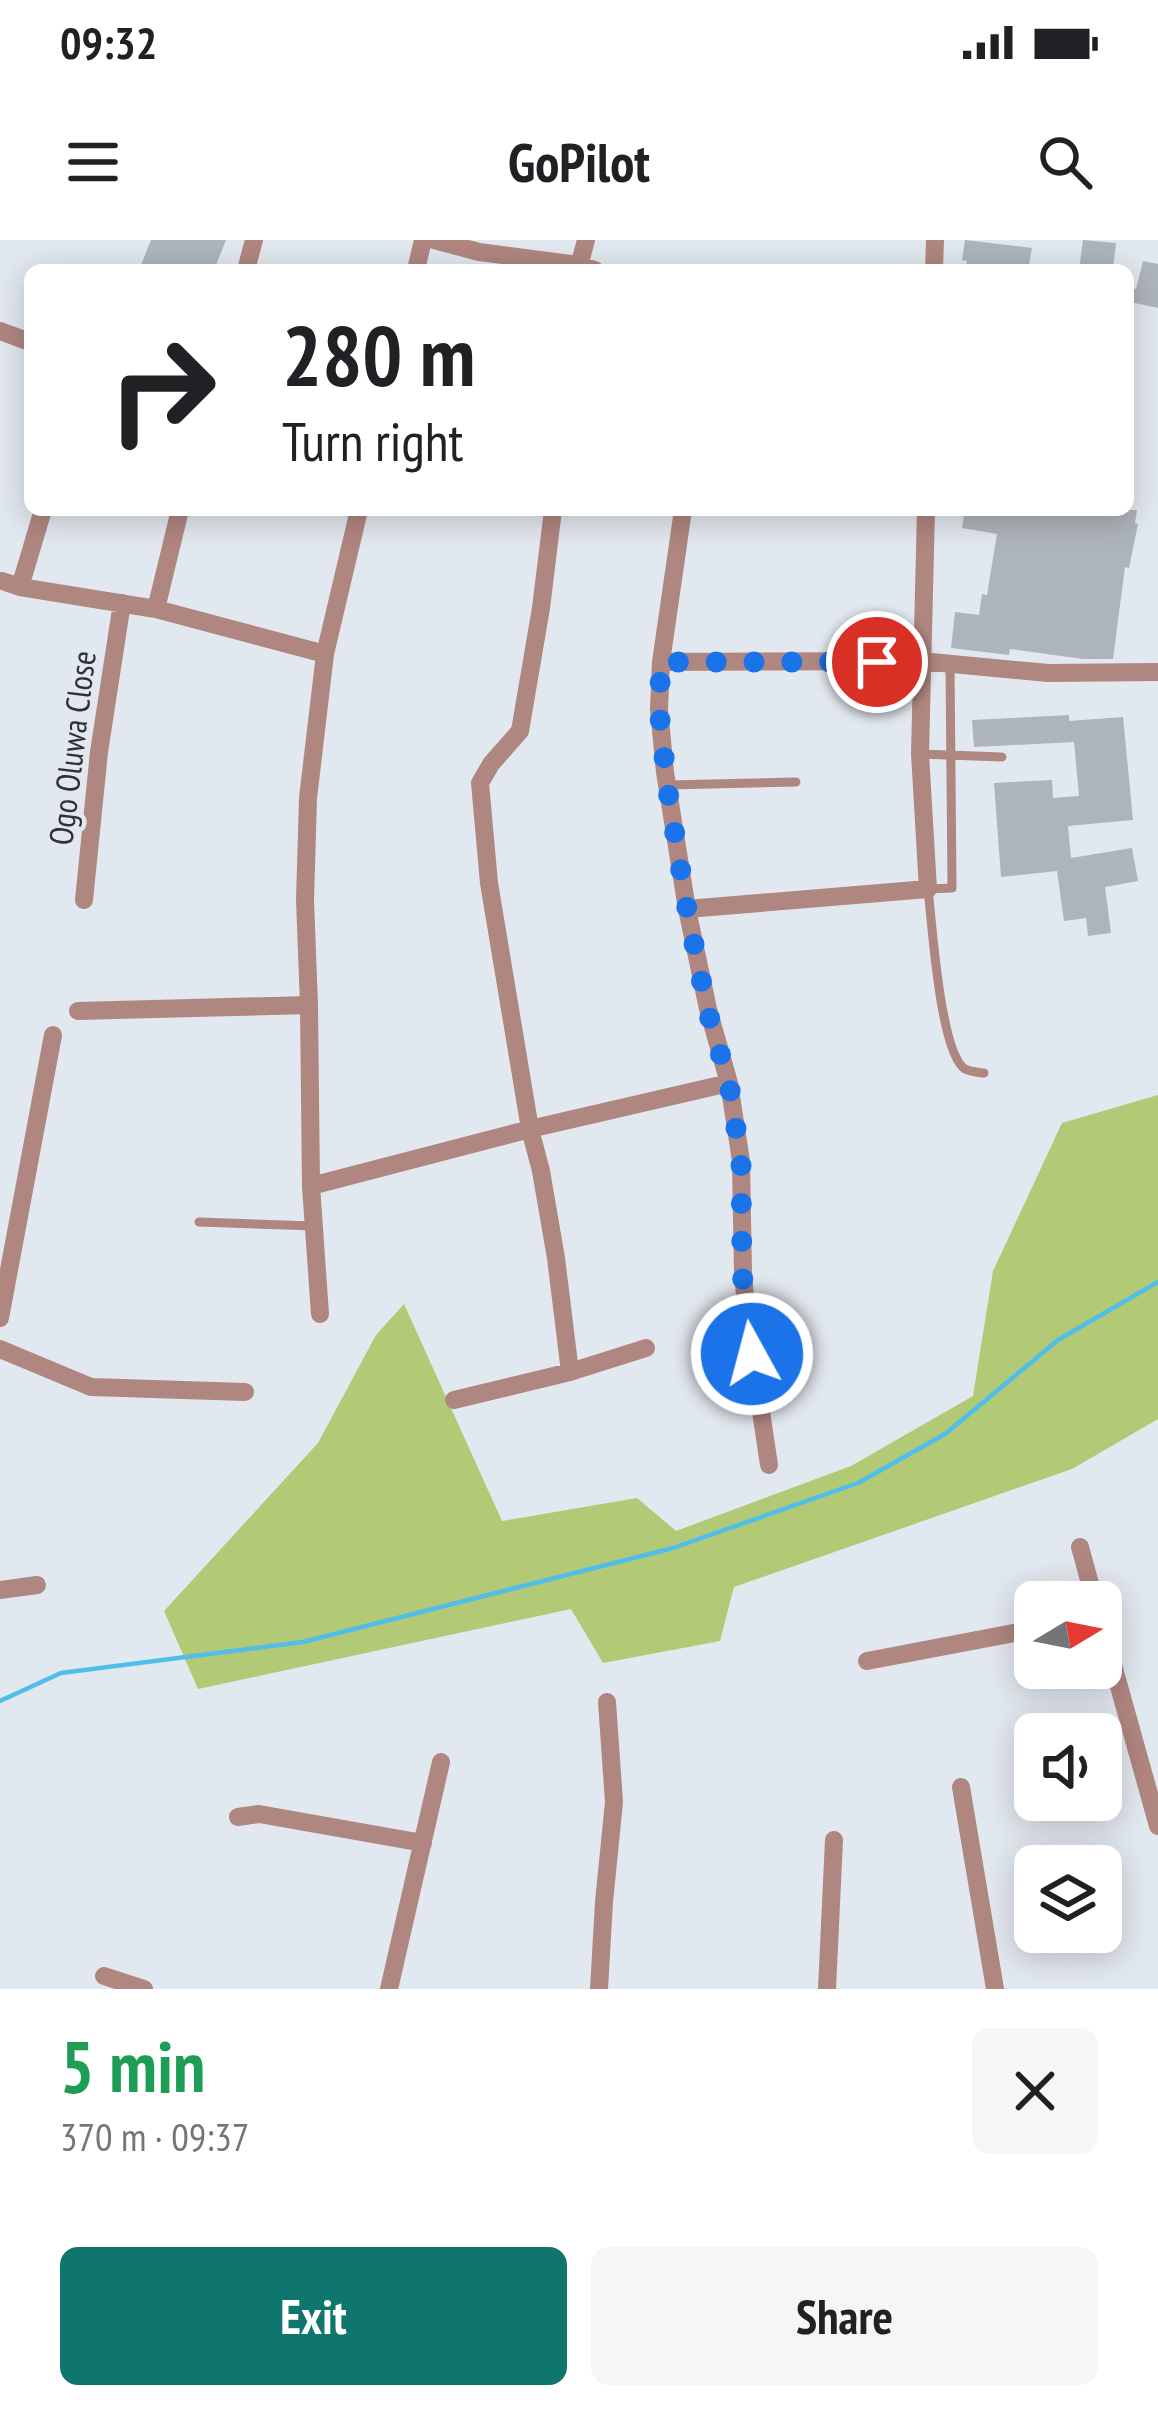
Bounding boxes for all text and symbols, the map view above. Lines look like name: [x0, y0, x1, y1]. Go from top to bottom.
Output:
text: 09:32: [60, 13, 157, 71]
text: GoPilot: [508, 127, 650, 197]
icon: menu: [60, 129, 126, 195]
icon: search: [1032, 129, 1098, 195]
text: 280 m: [282, 300, 475, 409]
icon: right: [84, 312, 240, 468]
text: Turn right: [282, 406, 463, 476]
pin: [826, 611, 928, 713]
icon: arrive: [844, 629, 910, 695]
street label: Ogo Oluwa Close: [38, 648, 105, 847]
position arrow: [689, 1291, 815, 1417]
north arrow: [1014, 1581, 1122, 1689]
map controls: [1014, 1581, 1122, 1953]
button: sound: [1014, 1713, 1122, 1821]
button: layers: [1014, 1845, 1122, 1953]
text: 5 min: [60, 2019, 205, 2112]
button: close: [972, 2028, 1098, 2154]
text: 370 m · 09:37: [60, 2111, 249, 2162]
button: Exit: [60, 2247, 567, 2385]
button: Share: [591, 2247, 1098, 2385]

